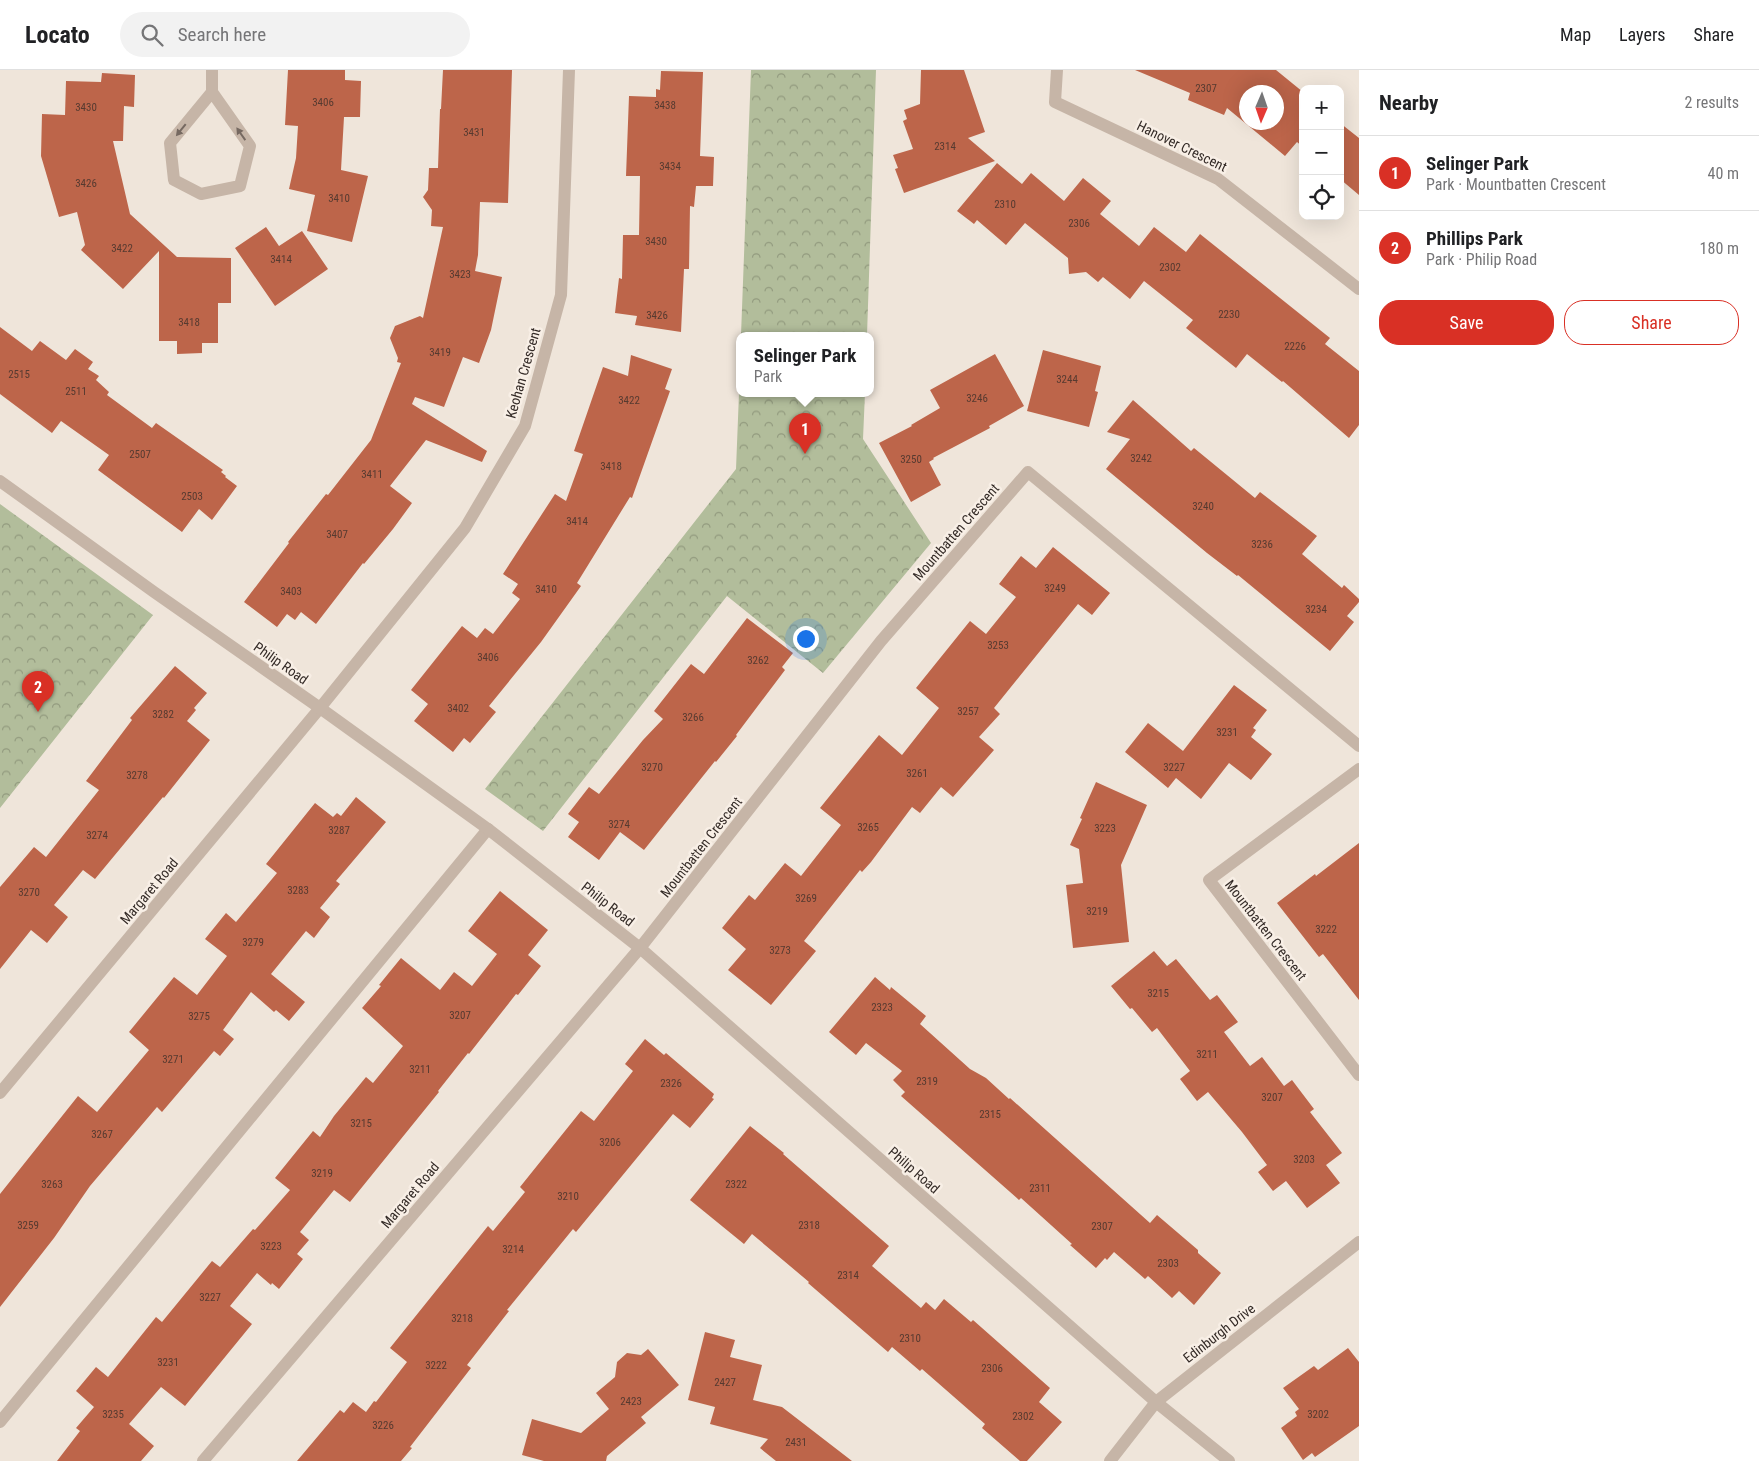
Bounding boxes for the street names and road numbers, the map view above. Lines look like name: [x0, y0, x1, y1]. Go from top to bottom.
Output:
street label: Hanover Crescent: [1134, 117, 1230, 175]
street label: Keohan Crescent: [502, 326, 544, 420]
street label: Mountbatten Crescent: [910, 480, 1002, 584]
street label: Philip Road: [251, 639, 311, 687]
street label: Mountbatten Crescent: [657, 794, 745, 900]
street label: Margaret Road: [117, 855, 181, 927]
street label: Mountbatten Crescent: [1222, 877, 1310, 983]
street label: Philip Road: [578, 878, 638, 930]
street label: Philip Road: [885, 1143, 943, 1197]
street label: Margaret Road: [378, 1159, 442, 1231]
street label: Edinburgh Drive: [1180, 1300, 1258, 1366]

